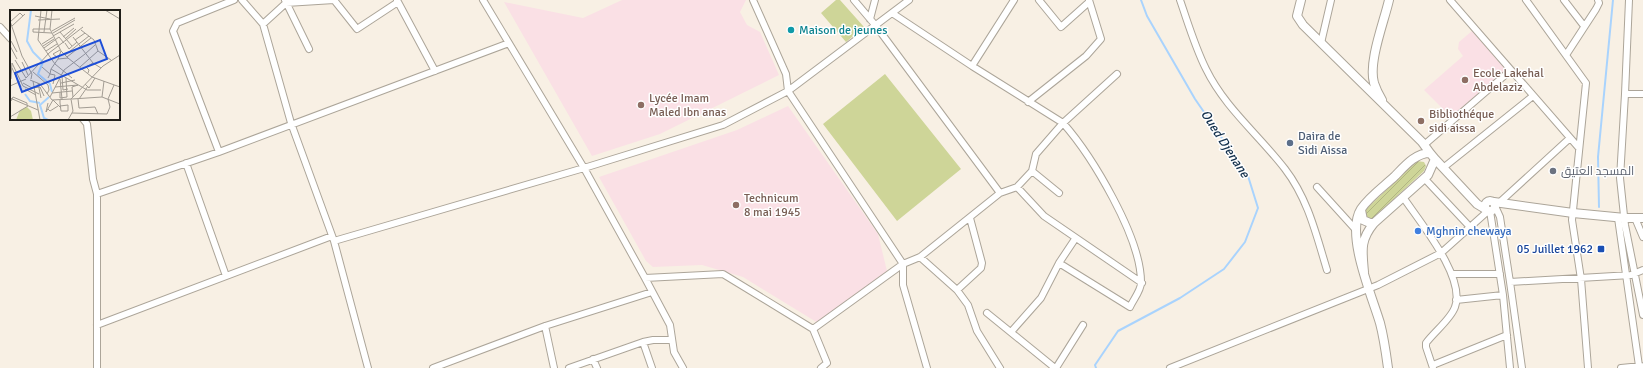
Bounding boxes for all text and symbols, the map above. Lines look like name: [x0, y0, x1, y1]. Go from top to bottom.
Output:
inset map: [10, 10, 120, 120]
place label: Maison de jeunes: [799, 23, 887, 38]
marker: Maison de jeunes: [786, 25, 796, 35]
place label: Ecole Lakehal Abdelaziz: [1473, 66, 1544, 95]
marker: Ecole Lakehal Abdelaziz: [1460, 75, 1470, 85]
place label: Lycée Imam Maled Ibn anas: [649, 91, 726, 120]
marker: Lycée Imam Maled Ibn anas: [636, 100, 646, 110]
water label: Oued Djenane: [1197, 107, 1254, 182]
place label: Bibliothéque sidi aissa: [1429, 107, 1494, 136]
marker: Bibliothéque sidi aissa: [1416, 116, 1426, 126]
place label: Daira de Sidi Aissa: [1298, 129, 1347, 158]
marker: Daira de Sidi Aissa: [1285, 138, 1295, 148]
place label: المسجد العتيق: [1561, 164, 1634, 179]
marker: المسجد العتيق: [1548, 166, 1558, 176]
place label: Technicum 8 mai 1945: [744, 191, 801, 220]
marker: Technicum 8 mai 1945: [731, 200, 741, 210]
place label: Mghnin chewaya: [1426, 224, 1512, 239]
marker: Mghnin chewaya: [1413, 226, 1423, 236]
place label: 05 Juillet 1962: [1517, 242, 1593, 257]
marker: 05 Juillet 1962: [1596, 244, 1606, 254]

